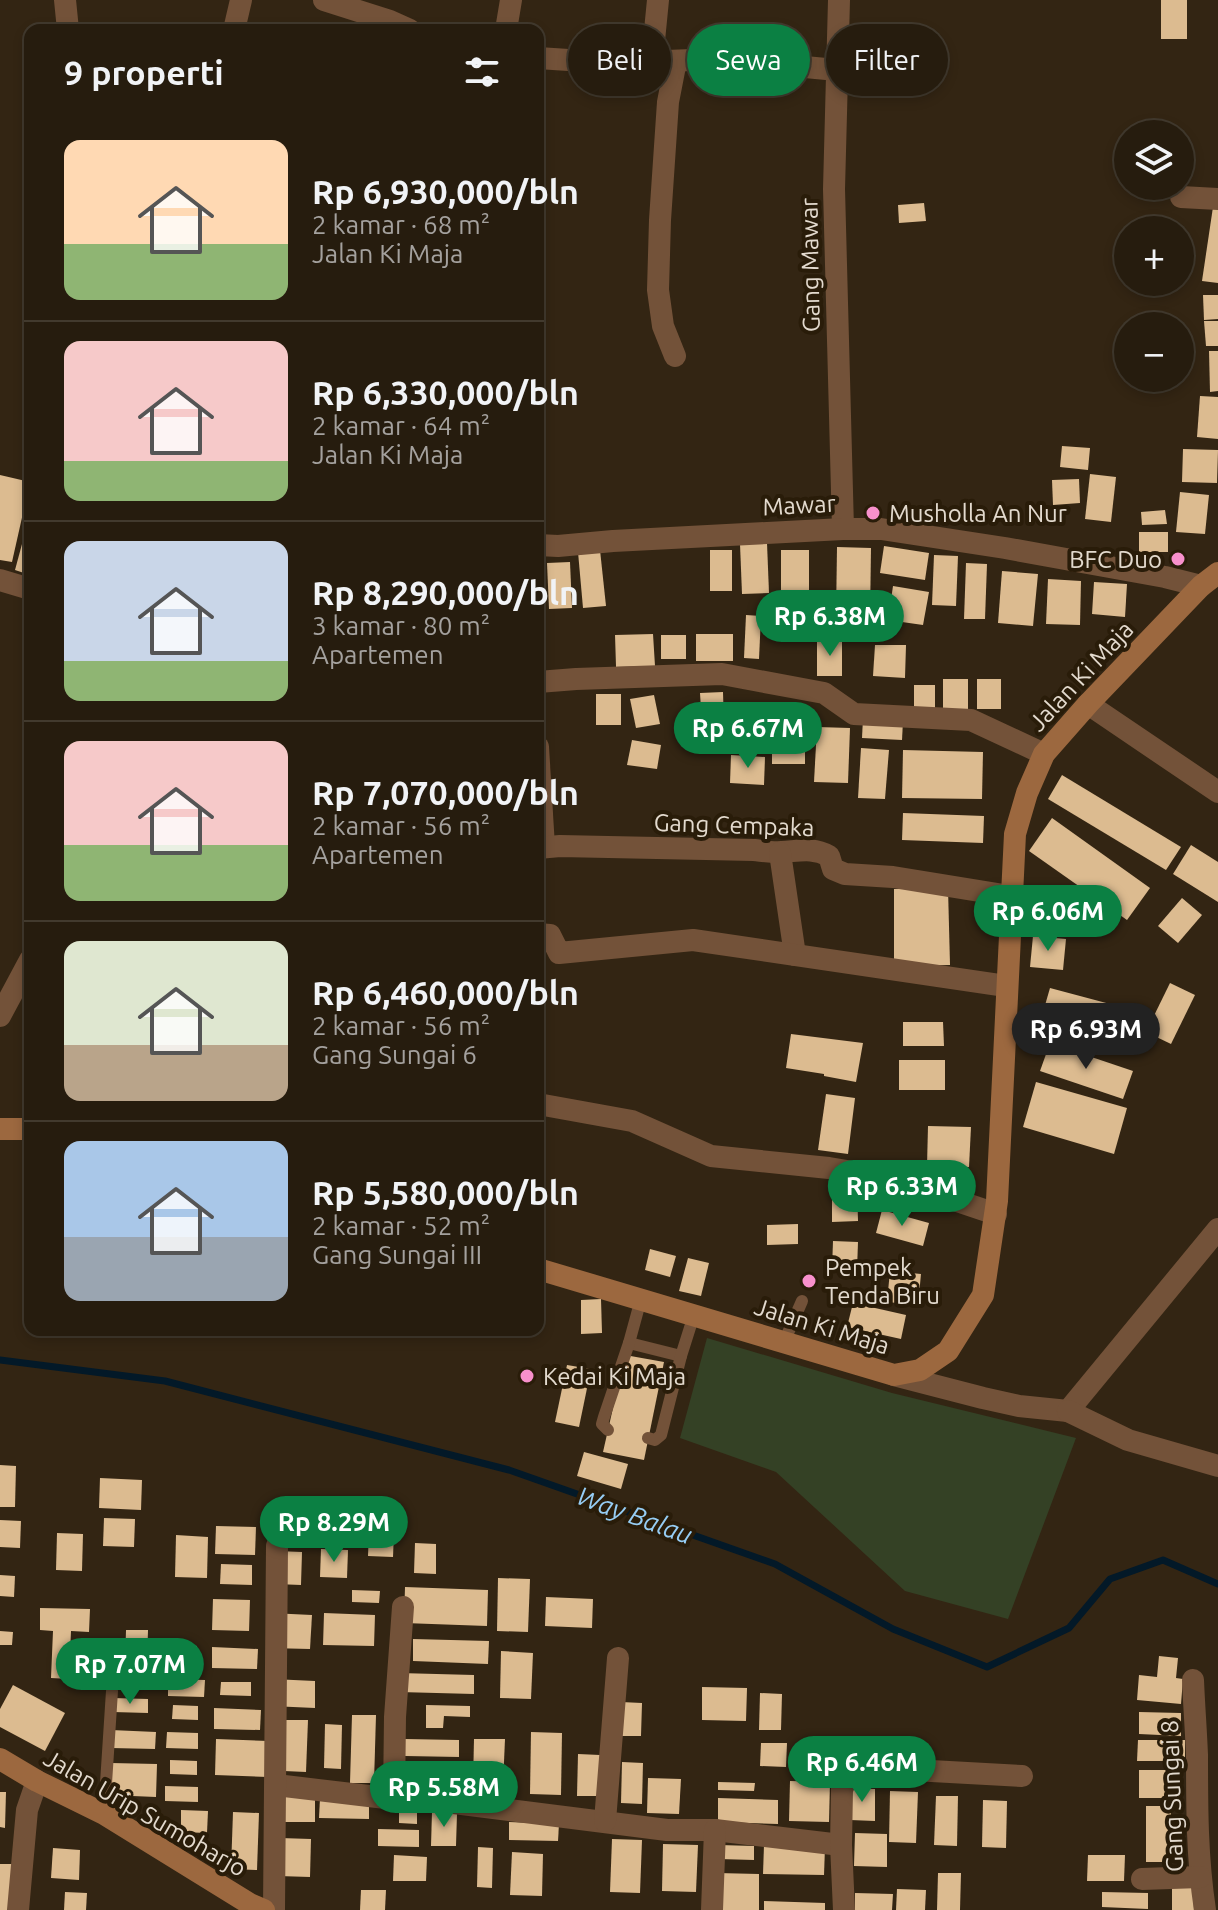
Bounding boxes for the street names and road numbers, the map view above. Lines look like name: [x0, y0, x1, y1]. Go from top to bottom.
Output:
street label: Gang Mawar: [795, 198, 825, 332]
street label: Mawar: [762, 490, 836, 520]
street label: Jalan Ki Maja: [1023, 616, 1139, 736]
street label: Gang Cempaka: [653, 809, 815, 841]
street label: Jalan Ki Maja: [751, 1293, 893, 1359]
street label: Gang Sungai 8: [1156, 1719, 1188, 1873]
street label: Jalan Urip Sumoharjo: [39, 1744, 251, 1882]

